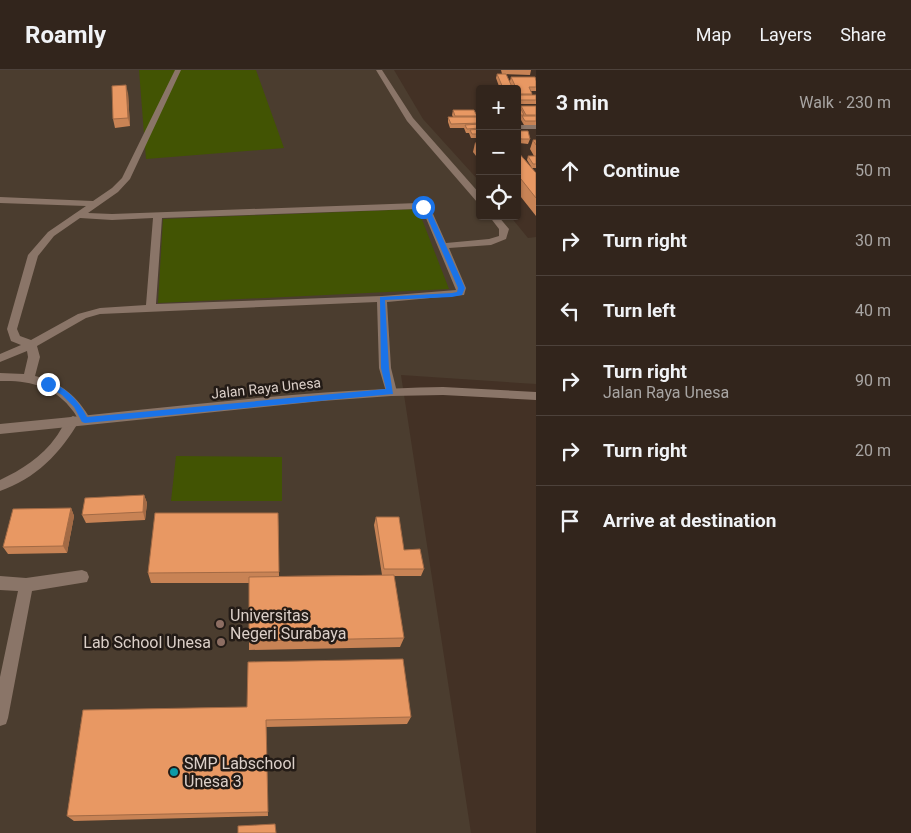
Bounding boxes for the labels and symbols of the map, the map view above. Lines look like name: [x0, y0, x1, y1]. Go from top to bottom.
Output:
route start: [412, 196, 435, 219]
route end: [37, 373, 60, 396]
street label: Jalan Raya Unesa: [210, 374, 322, 402]
place label: Universitas Negeri Surabaya: [230, 606, 347, 643]
marker: Universitas Negeri Surabaya: [214, 618, 226, 630]
place label: Lab School Unesa: [83, 633, 211, 652]
marker: Lab School Unesa: [215, 636, 227, 648]
place label: SMP Labschool Unesa 3: [184, 754, 295, 791]
marker: SMP Labschool Unesa 3: [168, 766, 180, 778]

